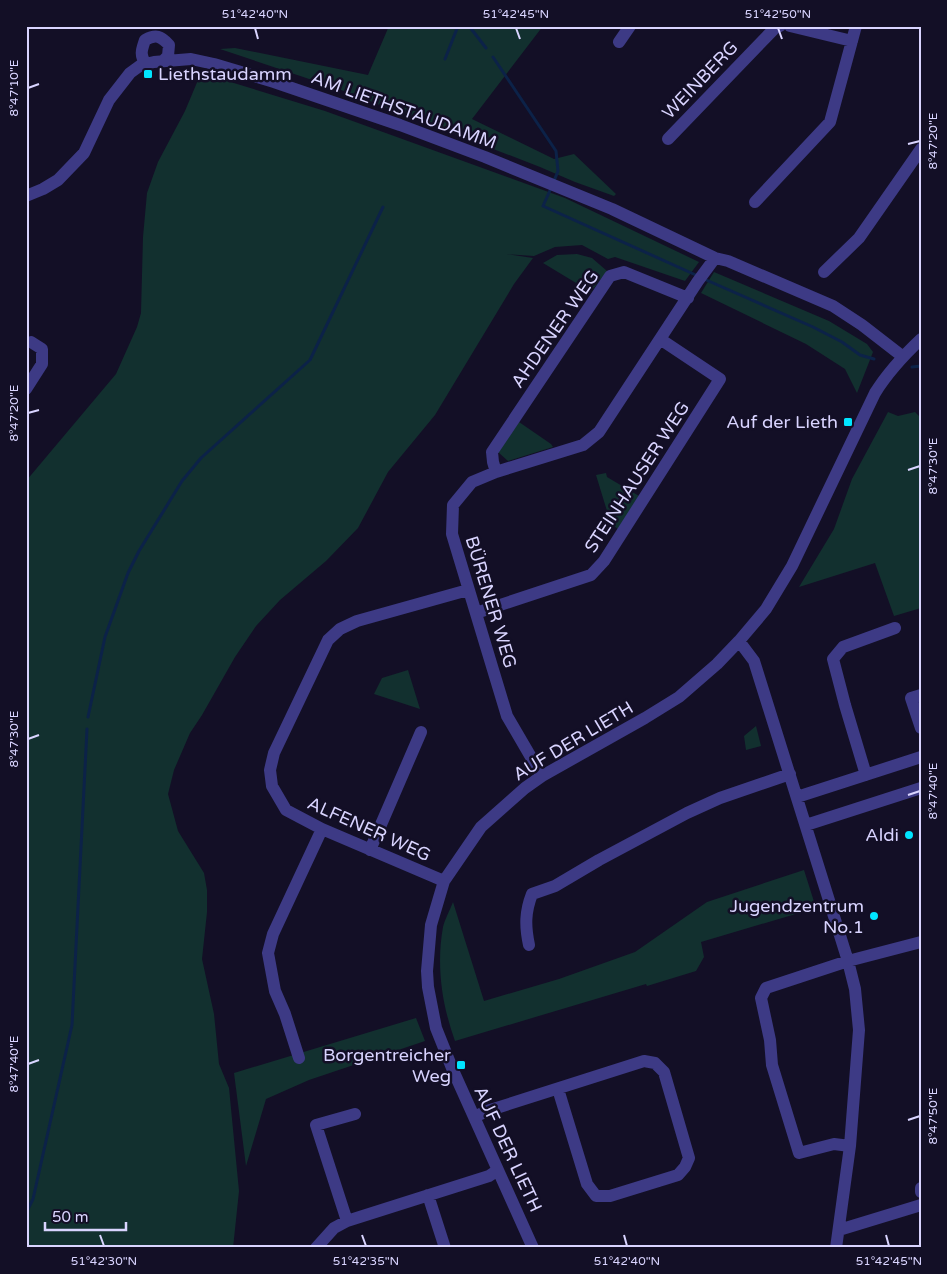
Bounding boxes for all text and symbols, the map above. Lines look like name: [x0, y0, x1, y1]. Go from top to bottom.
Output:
text: 51°42'40"N: [222, 7, 288, 21]
text: 51°42'45"N: [483, 7, 549, 21]
text: 51°42'50"N: [745, 7, 811, 21]
street label: WEINBERG: [657, 37, 743, 123]
text: 8°47'10"E: [7, 59, 21, 117]
place label: Liethstaudamm: [158, 63, 292, 85]
street label: AM LIETHSTAUDAMM: [308, 66, 500, 154]
marker: Liethstaudamm: [142, 68, 154, 80]
text: 8°47'20"E: [926, 112, 940, 170]
street label: AHDENER WEG: [506, 266, 604, 392]
text: 8°47'20"E: [7, 384, 21, 442]
street label: STEINHAUSER WEG: [580, 397, 694, 557]
place label: Auf der Lieth: [726, 411, 838, 433]
marker: Auf der Lieth: [842, 416, 854, 428]
text: 8°47'30"E: [926, 437, 940, 495]
street label: BÜRENER WEG: [460, 533, 522, 671]
street label: AUF DER LIETH: [509, 696, 637, 786]
text: 8°47'30"E: [7, 710, 21, 768]
text: 8°47'40"E: [926, 762, 940, 820]
street label: ALFENER WEG: [304, 792, 434, 866]
place label: Aldi: [865, 824, 899, 846]
marker: Aldi: [903, 829, 915, 841]
place label: Jugendzentrum No.1: [730, 895, 864, 938]
marker: Jugendzentrum No.1: [868, 910, 880, 922]
text: 8°47'40"E: [7, 1035, 21, 1093]
place label: Borgentreicher Weg: [323, 1044, 451, 1087]
marker: Borgentreicher Weg: [455, 1059, 467, 1071]
street label: AUF DER LIETH: [469, 1083, 547, 1215]
text: 8°47'50"E: [926, 1087, 940, 1145]
scale bar: [45, 1199, 126, 1231]
text: 50 m: [52, 1208, 89, 1226]
text: 51°42'30"N: [71, 1254, 137, 1268]
text: 51°42'35"N: [333, 1254, 399, 1268]
text: 51°42'40"N: [594, 1254, 660, 1268]
text: 51°42'45"N: [856, 1254, 922, 1268]

